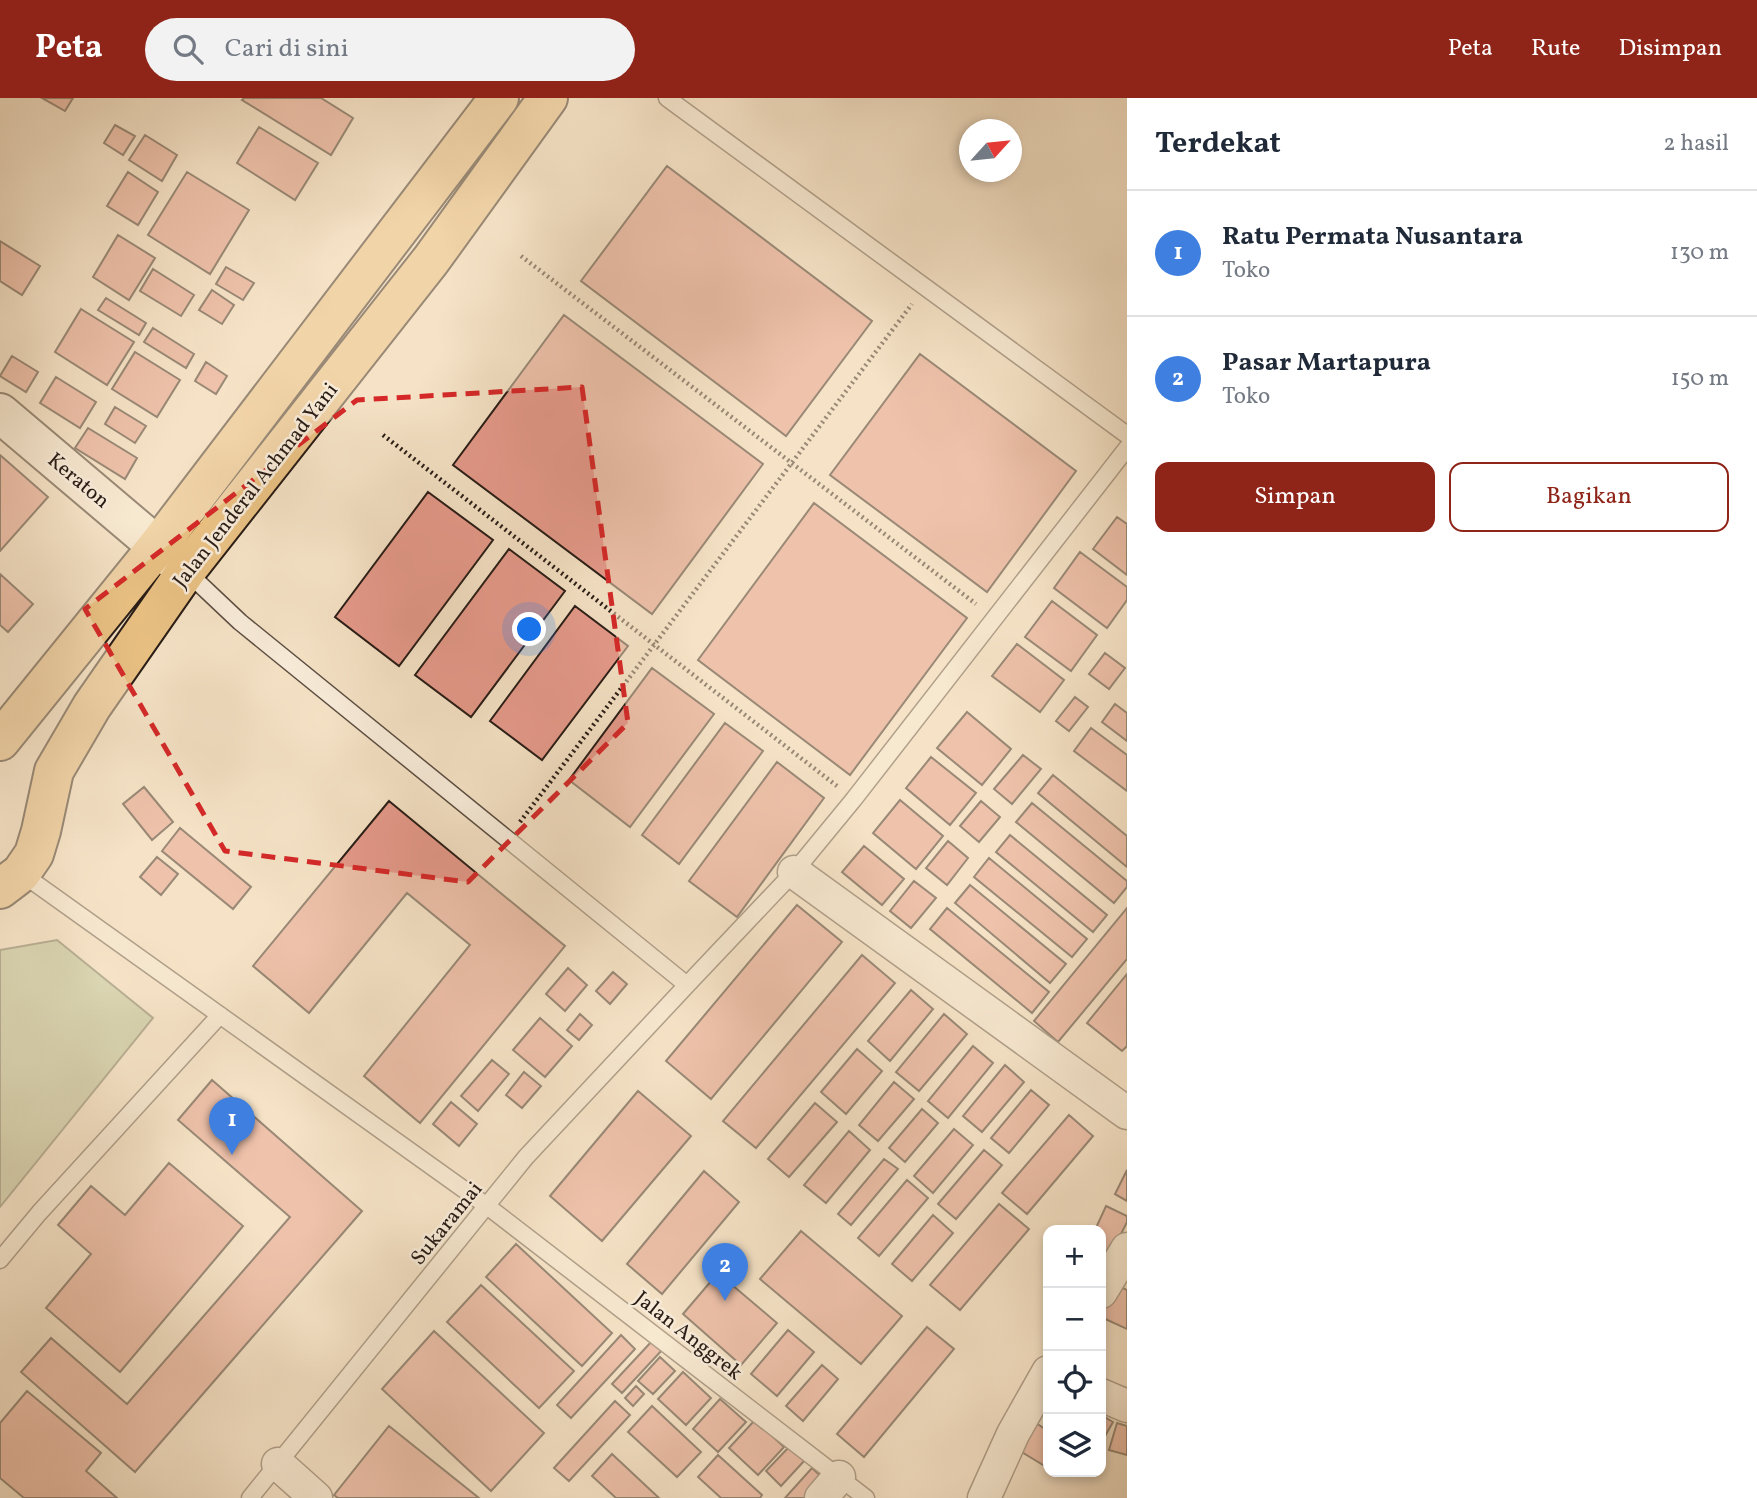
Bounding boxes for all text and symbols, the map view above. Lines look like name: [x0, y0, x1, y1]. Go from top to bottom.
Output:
search box: [145, 18, 635, 81]
text: Peta: [35, 26, 103, 72]
icon: search: [169, 30, 207, 68]
text: Cari di sini: [225, 31, 349, 67]
text: Peta: [1448, 32, 1493, 66]
text: Rute: [1531, 32, 1580, 66]
text: Disimpan: [1618, 32, 1722, 66]
north arrow: [959, 119, 1022, 182]
text: Terdekat: [1155, 123, 1281, 165]
text: 2 hasil: [1663, 128, 1729, 160]
text: Ratu Permata Nusantara: [1222, 219, 1523, 255]
text: 1: [1173, 237, 1183, 269]
text: 130 m: [1670, 237, 1729, 269]
text: Toko: [1222, 255, 1270, 287]
text: Pasar Martapura: [1222, 345, 1431, 381]
text: 2: [1172, 363, 1184, 395]
text: 150 m: [1671, 363, 1729, 395]
street label: Jalan Jenderal Achmad Yani: [167, 377, 346, 595]
text: Toko: [1222, 381, 1270, 413]
street label: Keraton: [41, 447, 115, 516]
button: Simpan: [1155, 462, 1435, 532]
button: Bagikan: [1449, 462, 1729, 532]
your location: [512, 612, 546, 646]
pin: 1: [209, 1097, 255, 1155]
street label: Sukaramai: [404, 1176, 490, 1272]
map controls: [1043, 1225, 1106, 1477]
button: +: [1043, 1225, 1106, 1288]
pin: 2: [702, 1243, 748, 1301]
street label: Jalan Anggrek: [628, 1285, 749, 1388]
button: −: [1043, 1288, 1106, 1351]
button: locate: [1043, 1351, 1106, 1414]
button: layers: [1043, 1414, 1106, 1477]

